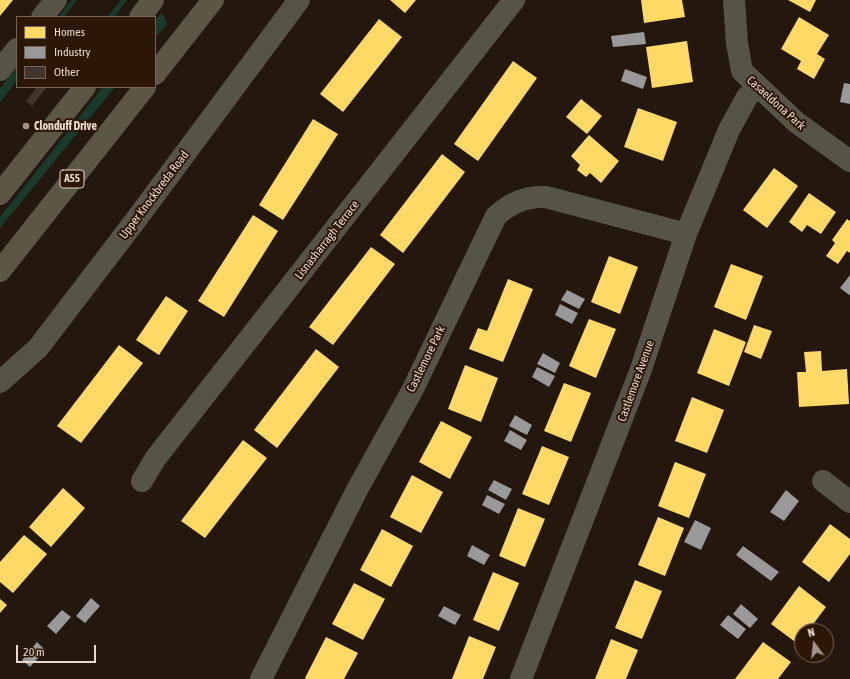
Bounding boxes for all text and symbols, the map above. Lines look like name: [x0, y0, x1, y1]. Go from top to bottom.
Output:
legend: [16, 16, 156, 88]
text: Homes: [54, 25, 85, 39]
text: Industry: [54, 45, 91, 59]
text: Other: [54, 65, 79, 79]
street label: Casaeldona Park: [744, 73, 808, 133]
place label: Clonduff Drive: [34, 119, 97, 133]
marker: Clonduff Drive: [21, 121, 31, 131]
street label: Upper Knockbreda Road: [116, 148, 192, 242]
road number: A55: [60, 170, 84, 188]
street label: Lisnasharragh Terrace: [292, 198, 362, 282]
street label: Castlemore Park: [404, 323, 448, 395]
street label: Castlemore Avenue: [615, 338, 657, 424]
north arrow: [794, 623, 834, 663]
text: N: [806, 626, 816, 639]
scale bar: [18, 637, 98, 663]
text: 20 m: [23, 645, 45, 659]

